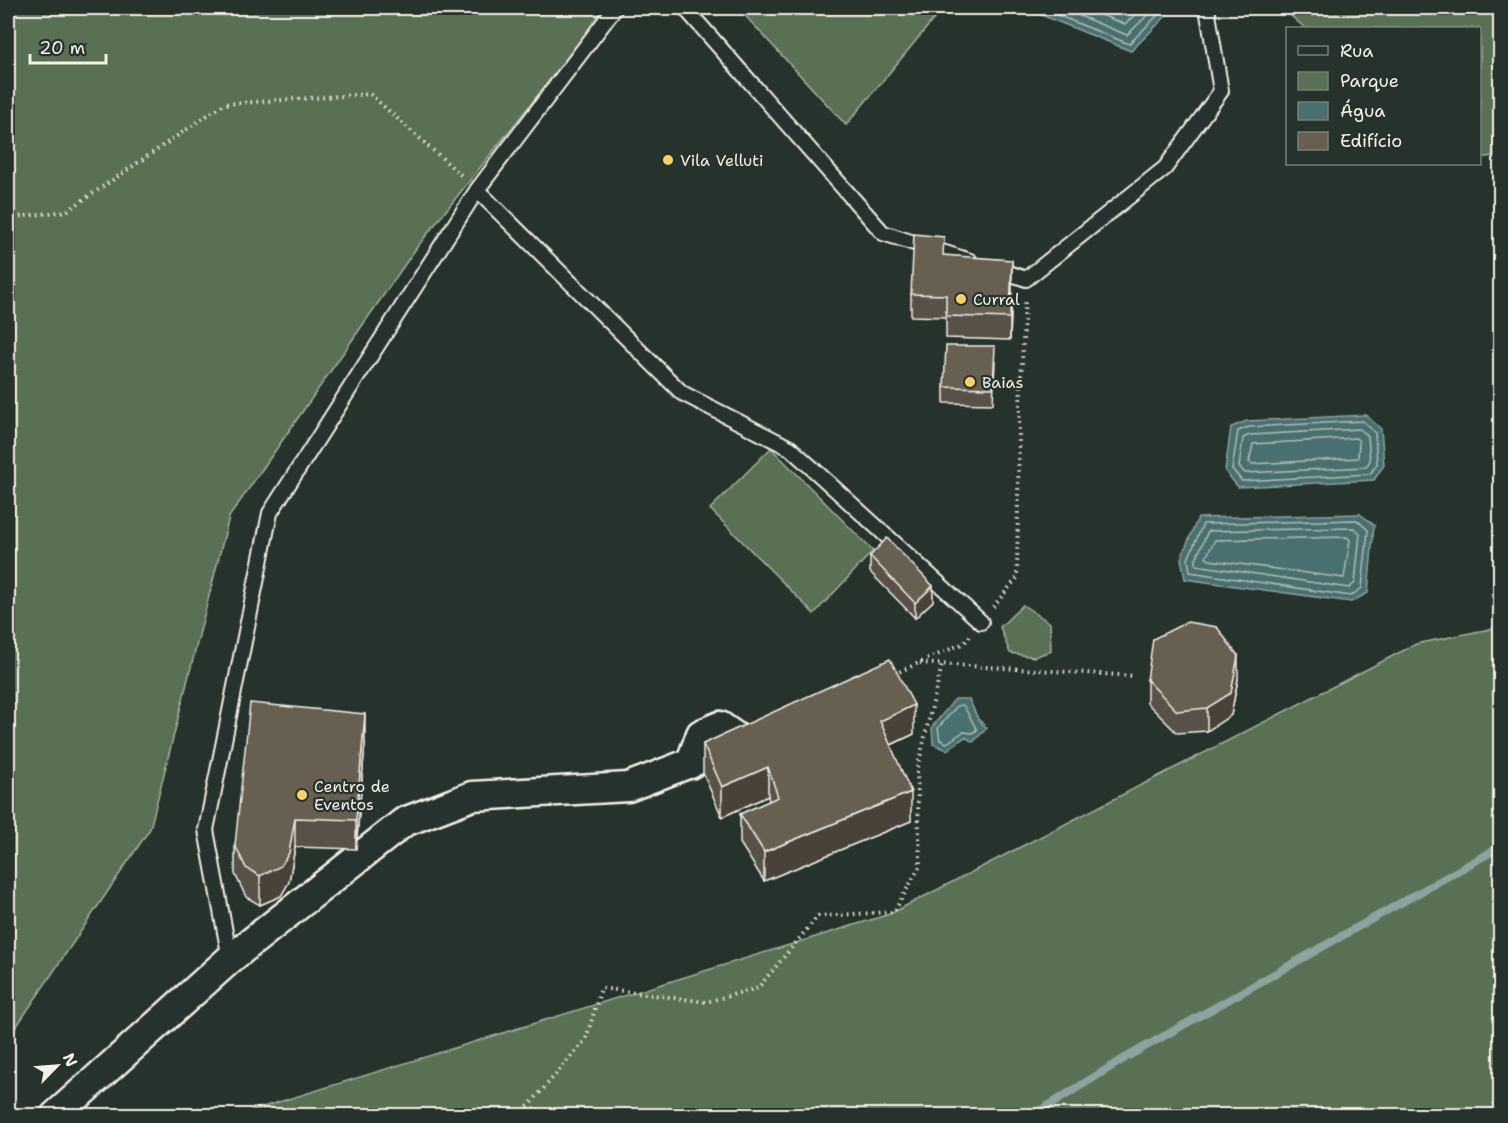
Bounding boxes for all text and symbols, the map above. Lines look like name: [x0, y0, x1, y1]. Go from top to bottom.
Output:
scale bar: [30, 27, 106, 65]
legend: [1286, 27, 1481, 165]
text: 20 m: [39, 36, 85, 60]
text: Rua: [1340, 39, 1373, 63]
text: Parque: [1340, 69, 1399, 93]
text: Água: [1340, 99, 1385, 123]
text: Edifício: [1340, 129, 1402, 153]
place label: Vila Velluti: [680, 150, 764, 171]
marker: Vila Velluti: [661, 153, 675, 167]
place label: Curral: [973, 289, 1020, 310]
marker: Curral: [954, 292, 968, 306]
place label: Baias: [982, 372, 1023, 393]
marker: Baias: [963, 375, 977, 389]
place label: Centro de Eventos: [314, 776, 390, 815]
marker: Centro de Eventos: [295, 788, 309, 802]
north arrow: [27, 1036, 87, 1096]
text: N: [58, 1050, 82, 1070]

